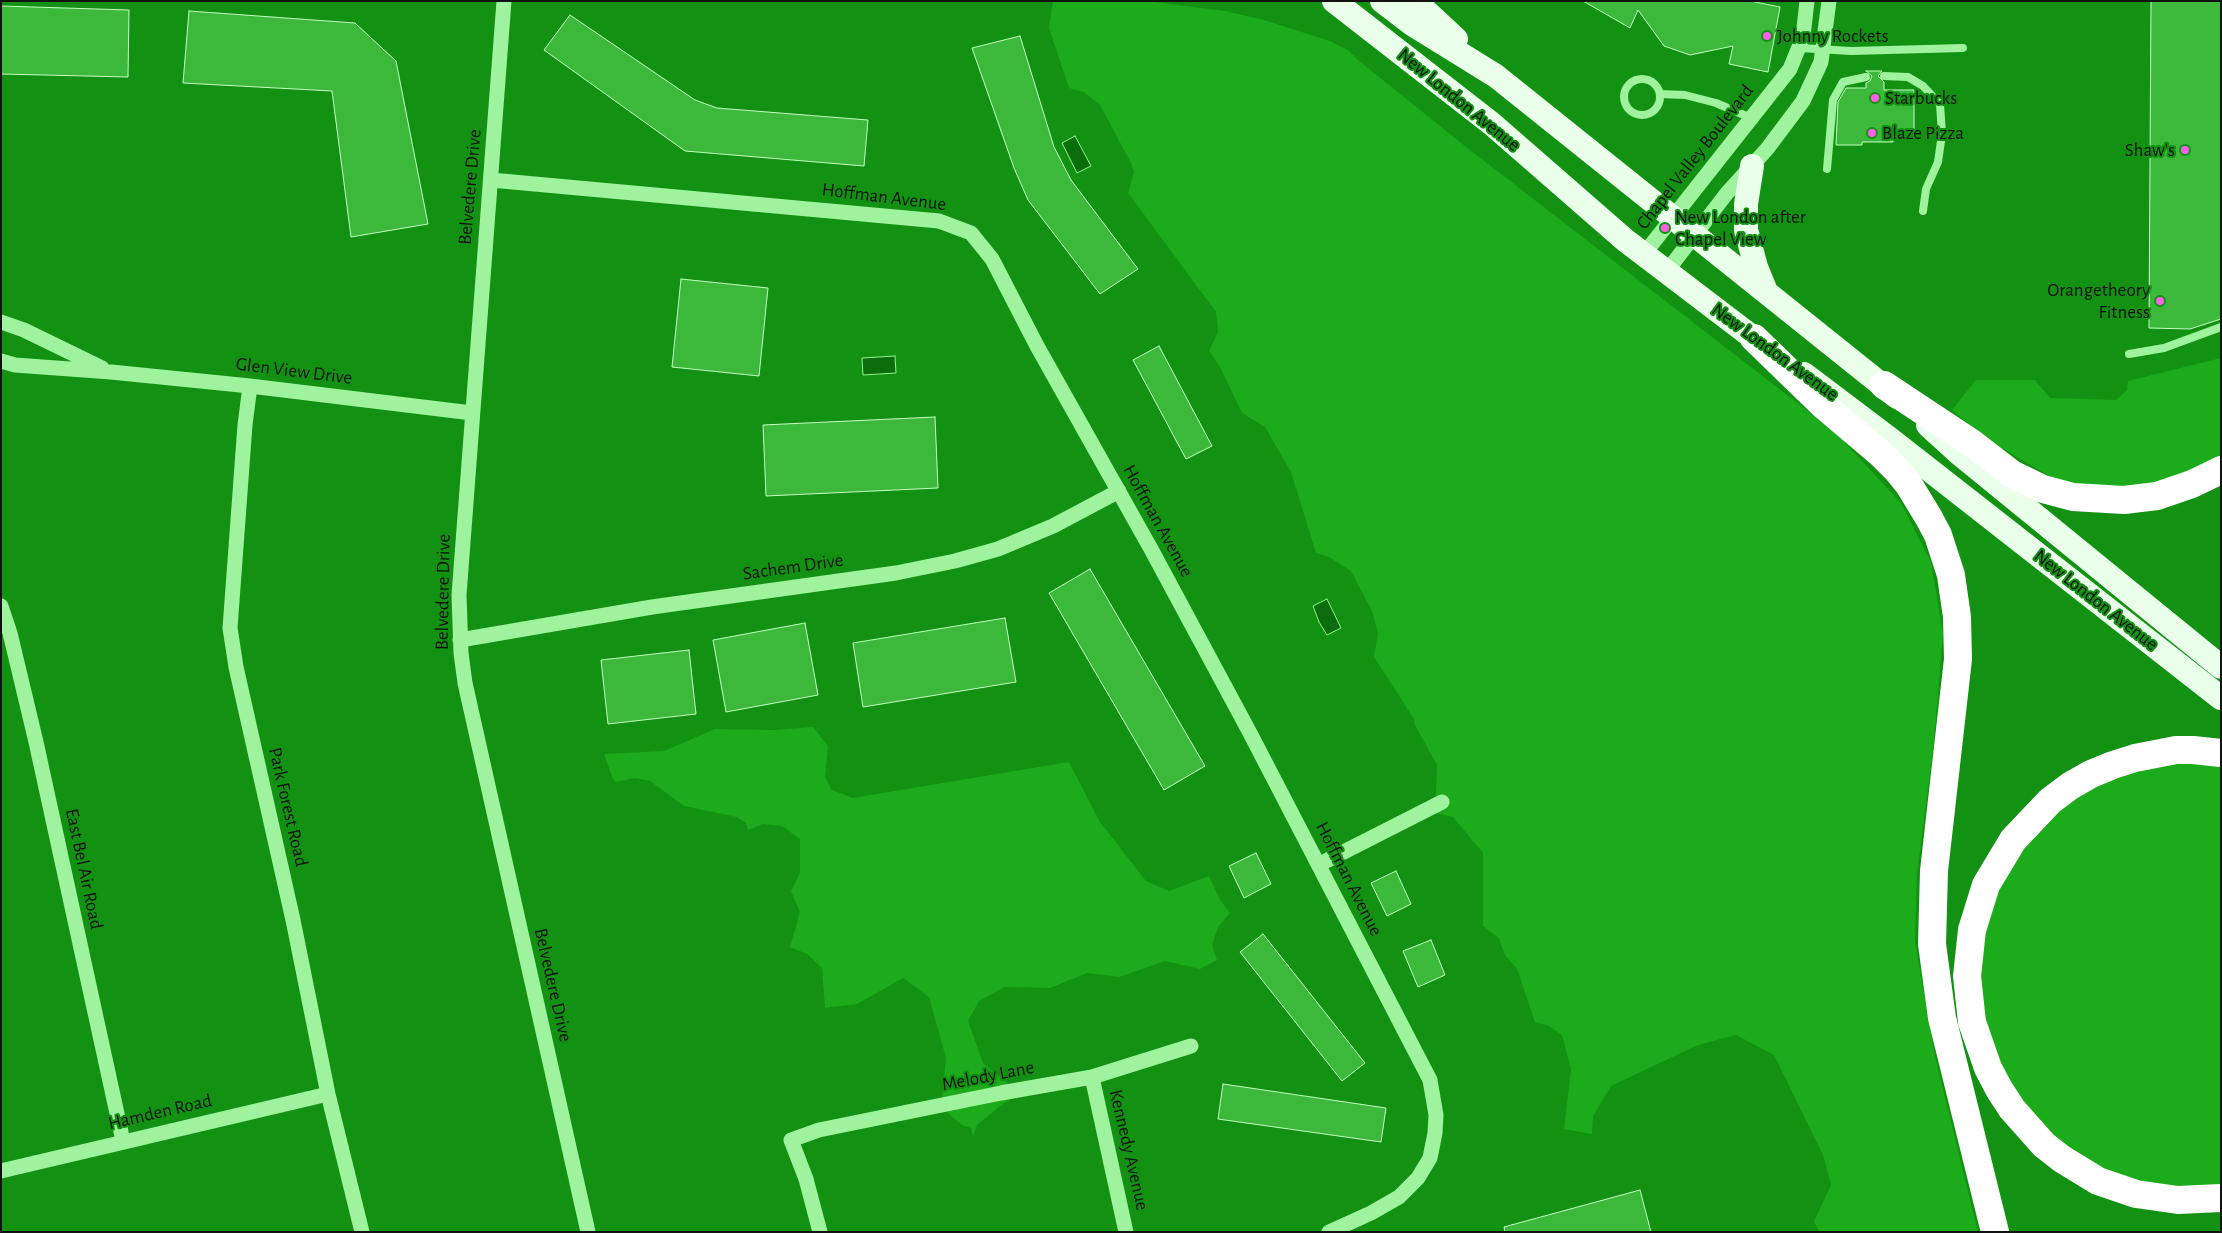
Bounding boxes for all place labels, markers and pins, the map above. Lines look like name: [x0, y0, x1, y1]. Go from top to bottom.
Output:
place label: Johnny Rockets: [1777, 25, 1889, 47]
marker: Johnny Rockets: [1761, 30, 1773, 42]
place label: Starbucks: [1885, 87, 1957, 109]
marker: Starbucks: [1869, 92, 1881, 104]
place label: Blaze Pizza: [1882, 122, 1964, 144]
marker: Blaze Pizza: [1866, 127, 1878, 139]
place label: Shaw's: [2125, 139, 2175, 161]
marker: Shaw's: [2179, 144, 2191, 156]
place label: New London after Chapel View: [1675, 206, 1806, 250]
marker: New London after Chapel View: [1659, 222, 1671, 234]
place label: Orangetheory Fitness: [2047, 279, 2150, 323]
marker: Orangetheory Fitness: [2154, 295, 2166, 307]

